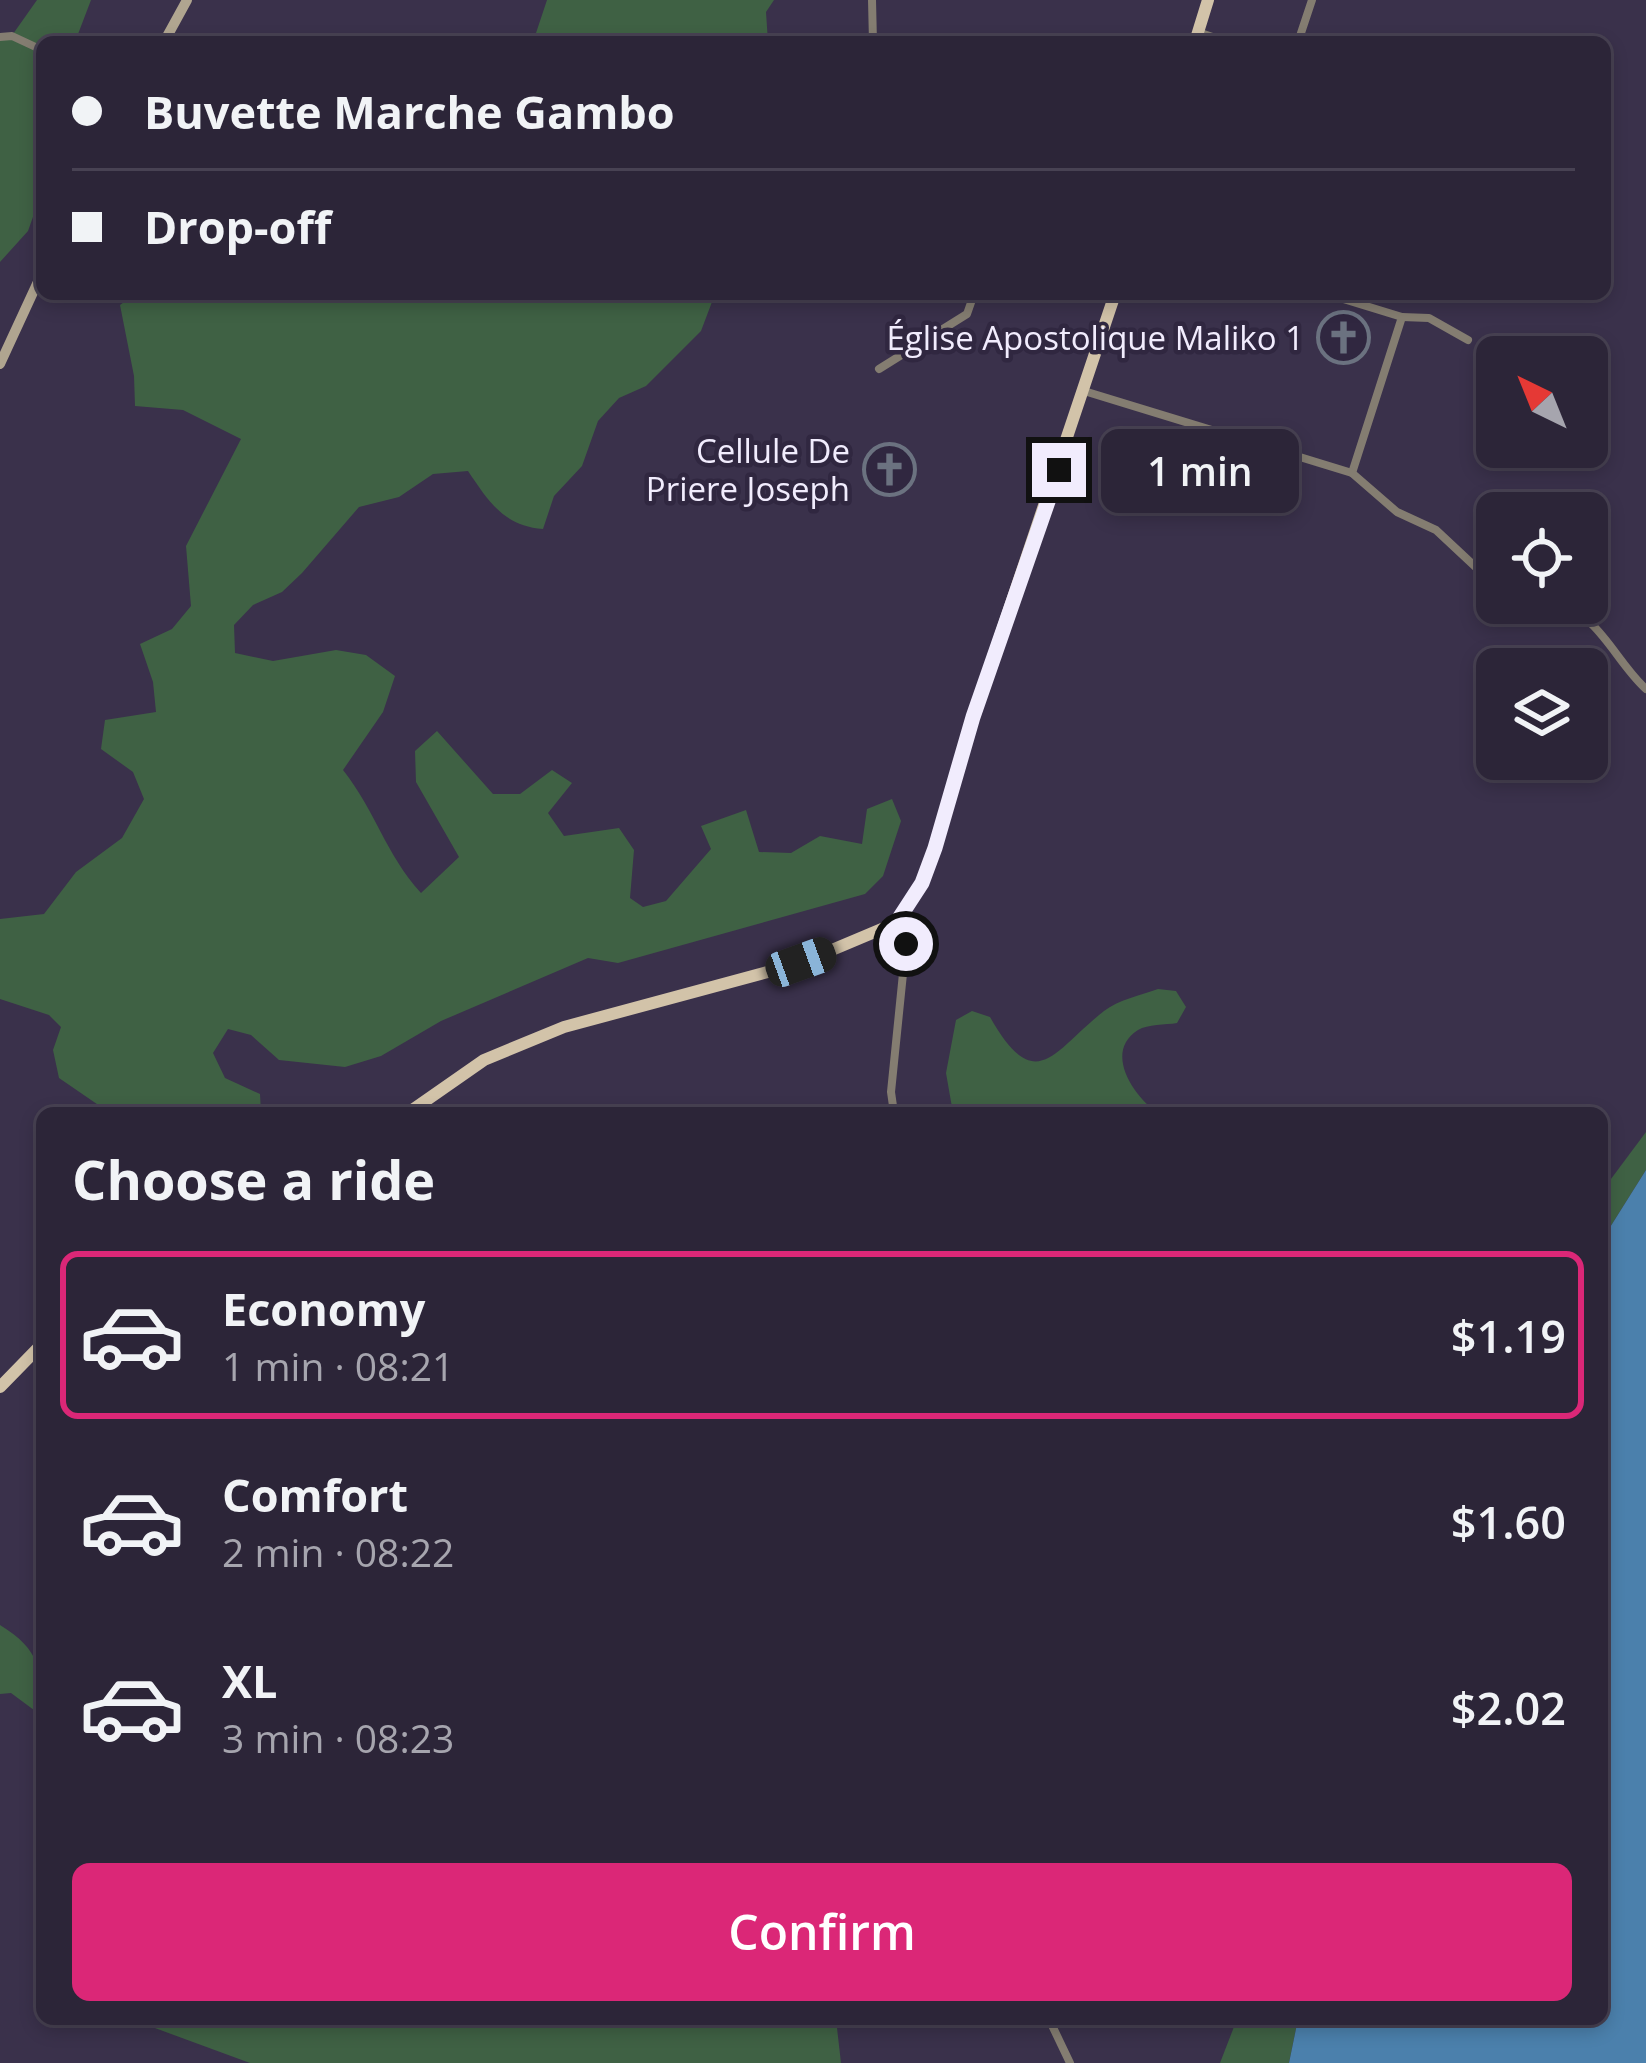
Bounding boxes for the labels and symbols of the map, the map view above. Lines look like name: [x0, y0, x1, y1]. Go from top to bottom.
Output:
church icon: Église Apostolique Maliko 1: [1315, 310, 1371, 366]
place label: Église Apostolique Maliko 1: [887, 315, 1304, 360]
north arrow: [1476, 336, 1608, 468]
place label: Cellule De Priere Joseph: [646, 428, 850, 511]
callout: 1 min: [1101, 428, 1299, 512]
church icon: Cellule De Priere Joseph: [861, 442, 917, 498]
route end: [1032, 443, 1086, 497]
route start: [879, 917, 933, 971]
car: [761, 933, 841, 991]

